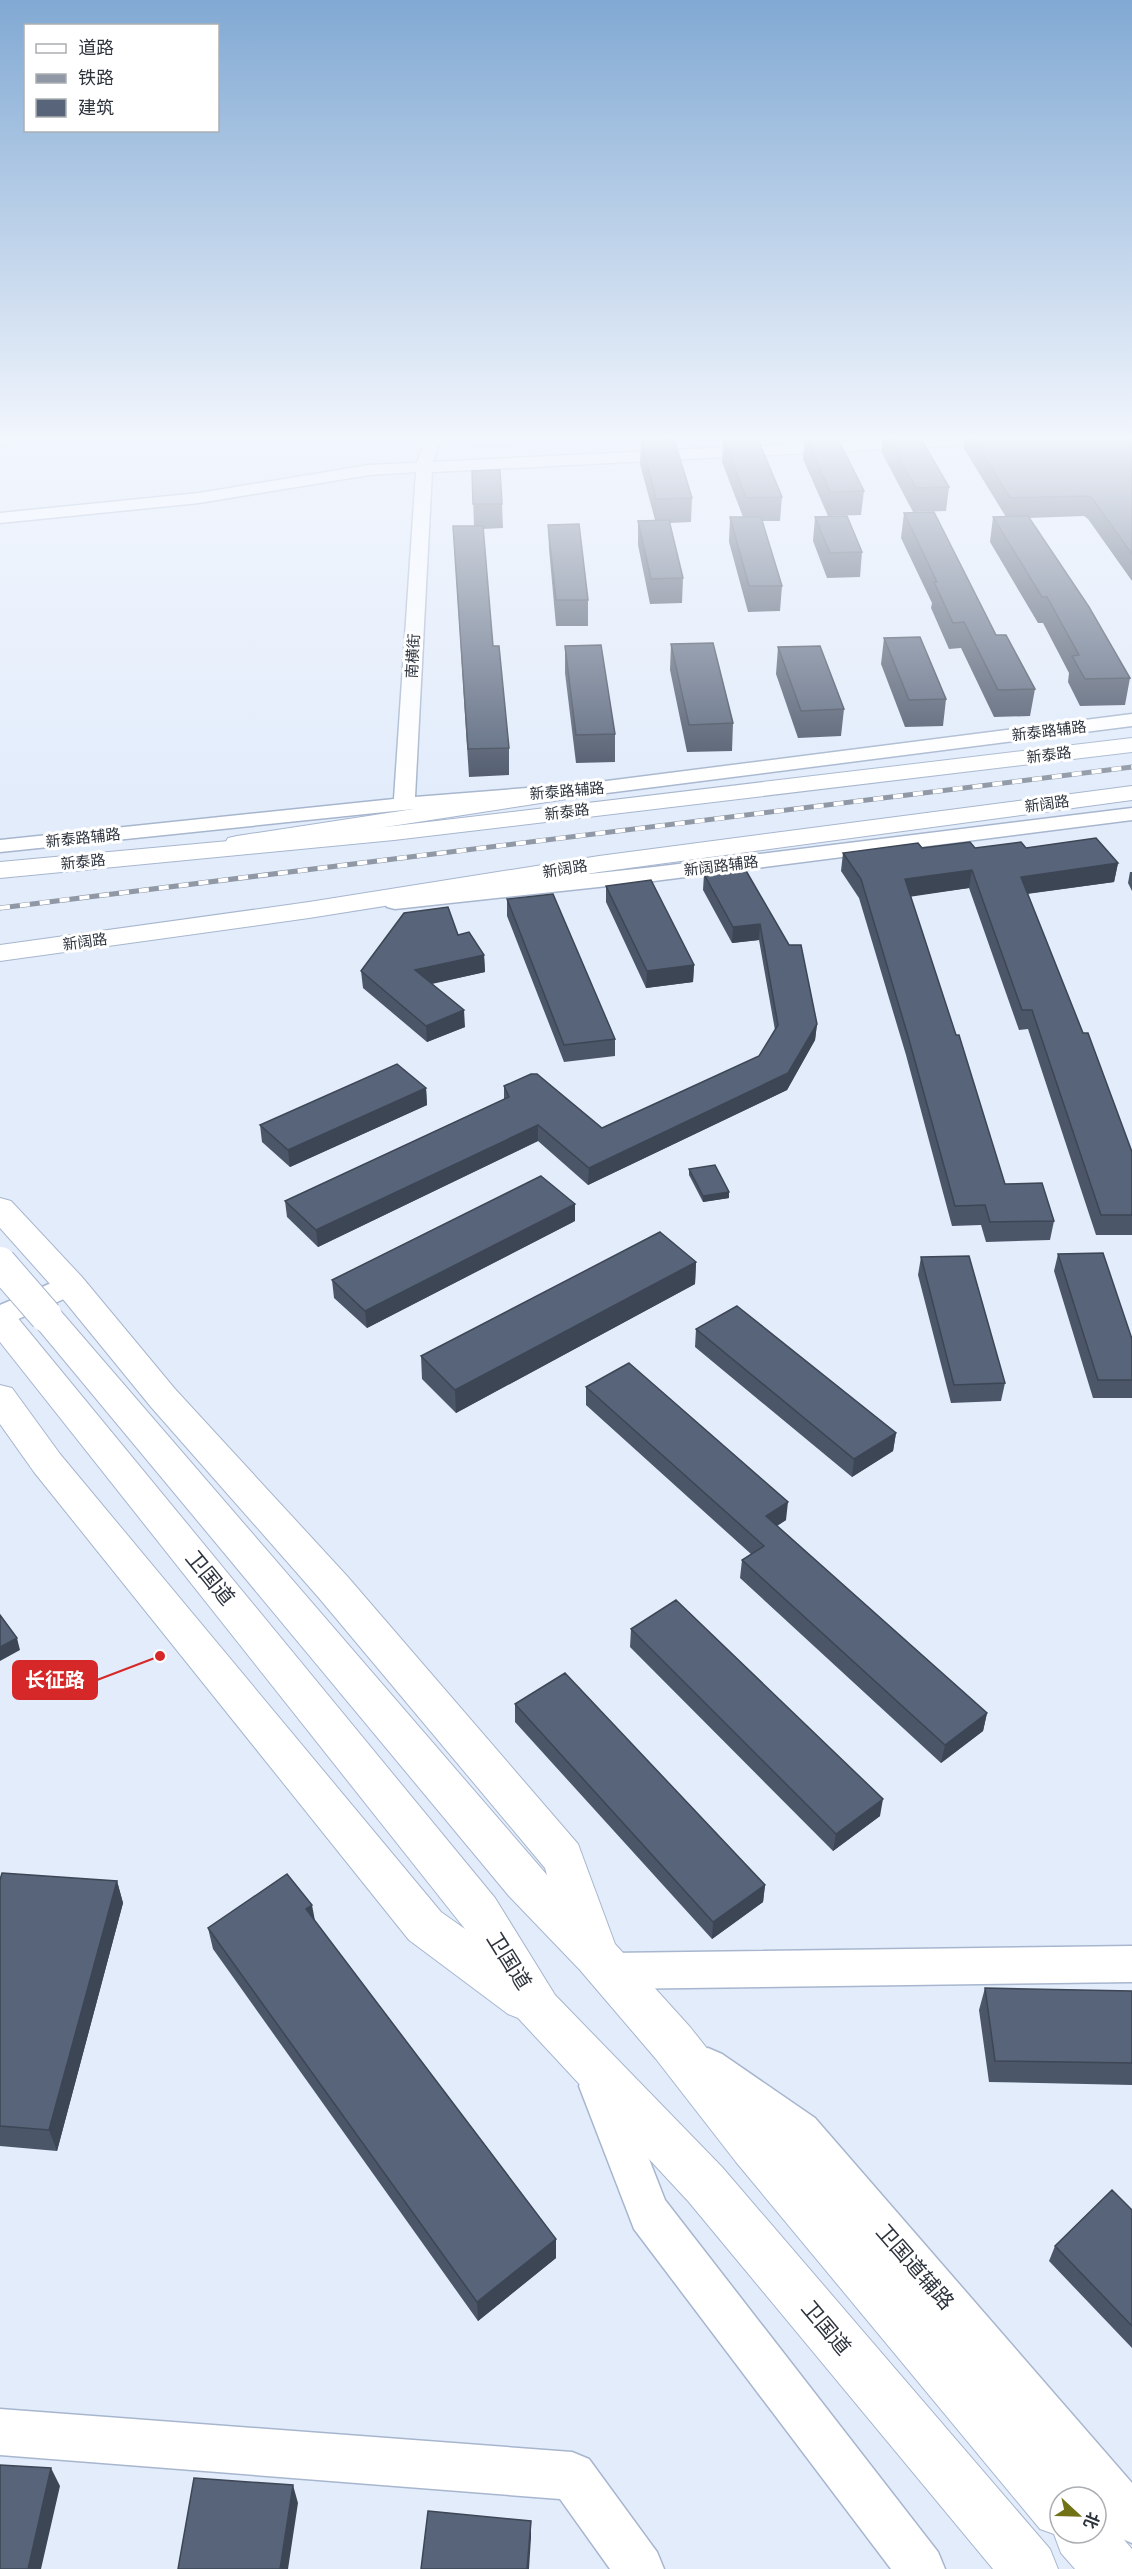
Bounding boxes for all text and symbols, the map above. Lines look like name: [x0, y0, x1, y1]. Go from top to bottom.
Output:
legend: [24, 24, 219, 132]
text: 道路: [78, 37, 114, 59]
text: 铁路: [78, 67, 114, 89]
text: 建筑: [78, 97, 114, 119]
street label: 南横街: [403, 633, 423, 679]
street label: 新泰路辅路: [1011, 717, 1087, 745]
street label: 新泰路: [1026, 743, 1072, 767]
street label: 新泰路辅路: [529, 779, 605, 803]
street label: 新阔路: [1023, 792, 1071, 816]
street label: 新泰路: [544, 800, 590, 824]
street label: 新泰路辅路: [45, 825, 121, 851]
street label: 新泰路: [60, 851, 106, 873]
street label: 新阔路辅路: [683, 852, 759, 880]
street label: 新阔路: [541, 857, 589, 881]
street label: 新阔路: [61, 930, 109, 954]
street label: 卫国道: [180, 1545, 240, 1611]
callout: 长征路: [13, 1661, 97, 1699]
text: 长征路: [25, 1668, 85, 1692]
street label: 卫国道: [481, 1927, 537, 1995]
street label: 卫国道辅路: [871, 2219, 959, 2315]
street label: 卫国道: [796, 2296, 856, 2360]
north arrow: [1048, 2485, 1108, 2545]
text: 北: [1080, 2509, 1103, 2531]

